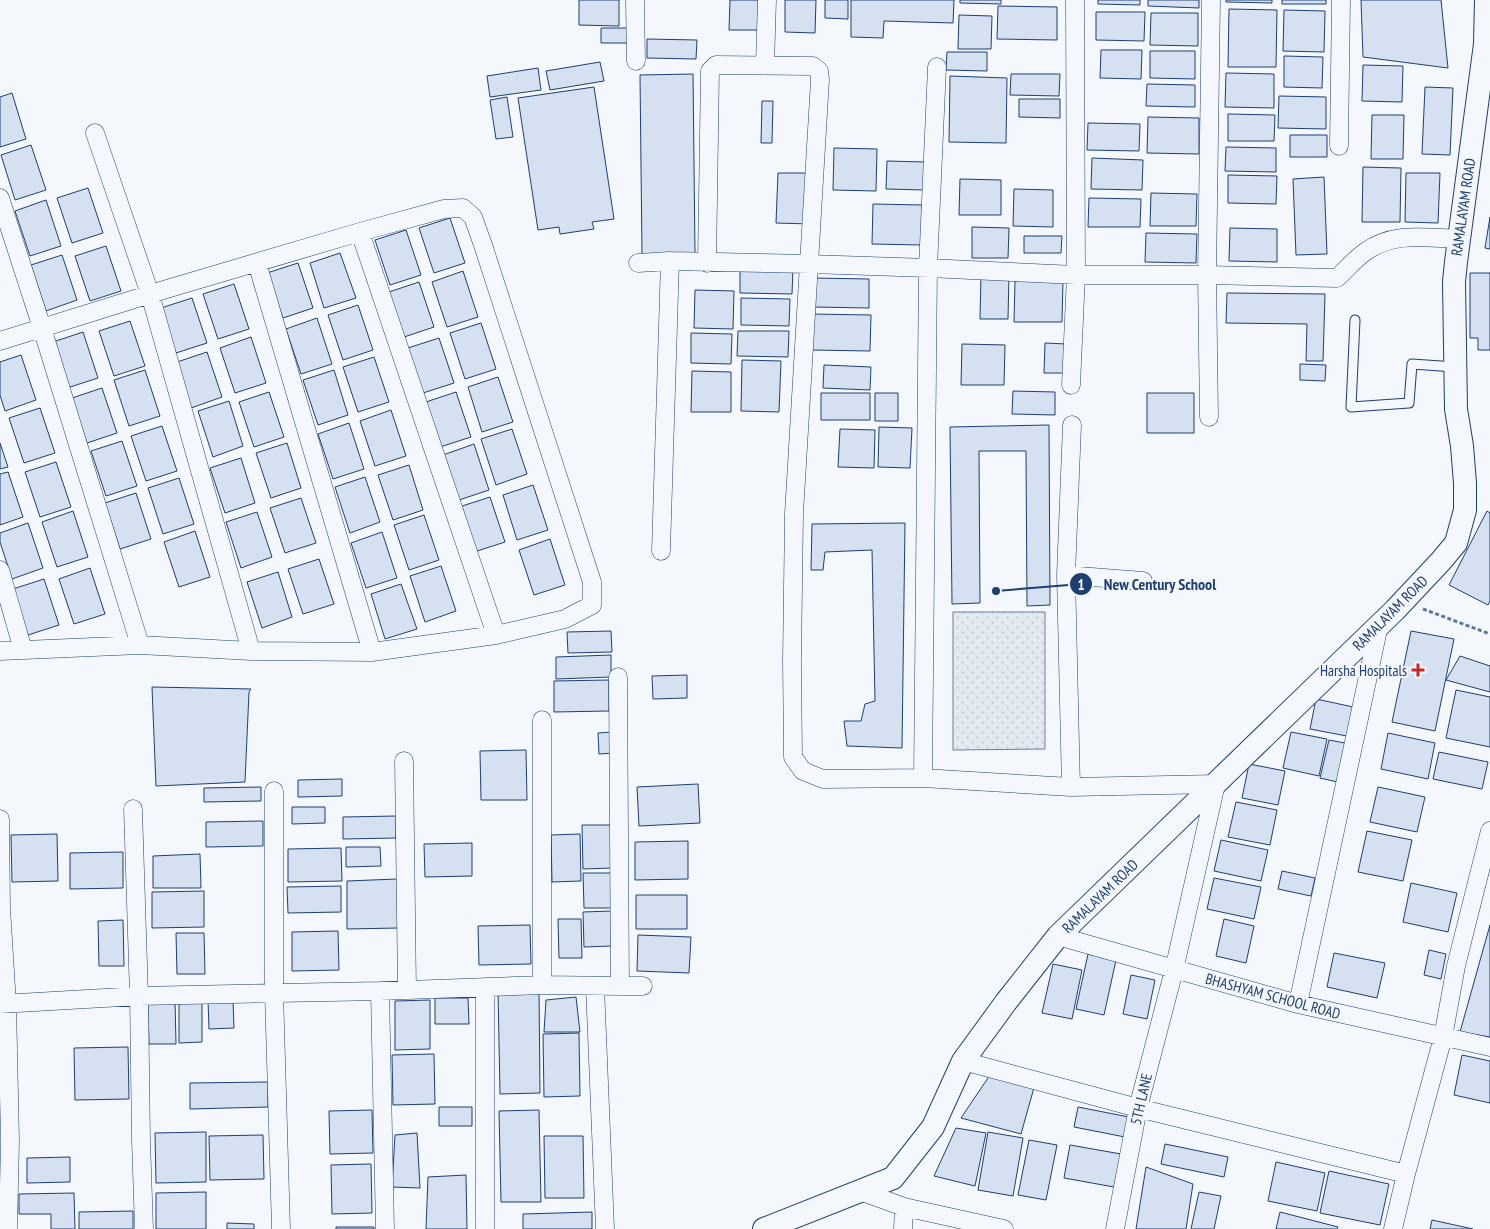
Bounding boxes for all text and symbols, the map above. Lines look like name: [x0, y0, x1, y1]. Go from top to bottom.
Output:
street label: RAMALAYAM ROAD: [1447, 157, 1479, 257]
callout: New Century School: [1068, 569, 1226, 600]
street label: RAMALAYAM ROAD: [1348, 571, 1432, 655]
text: New Century School: [1104, 574, 1216, 594]
text: 1: [1077, 575, 1085, 594]
place label: Harsha Hospitals: [1320, 661, 1407, 680]
marker: Harsha Hospitals: [1411, 663, 1425, 677]
street label: RAMALAYAM ROAD: [1058, 855, 1142, 937]
street label: BHASHYAM SCHOOL ROAD: [1204, 969, 1343, 1023]
street label: 5TH LANE: [1126, 1071, 1156, 1127]

